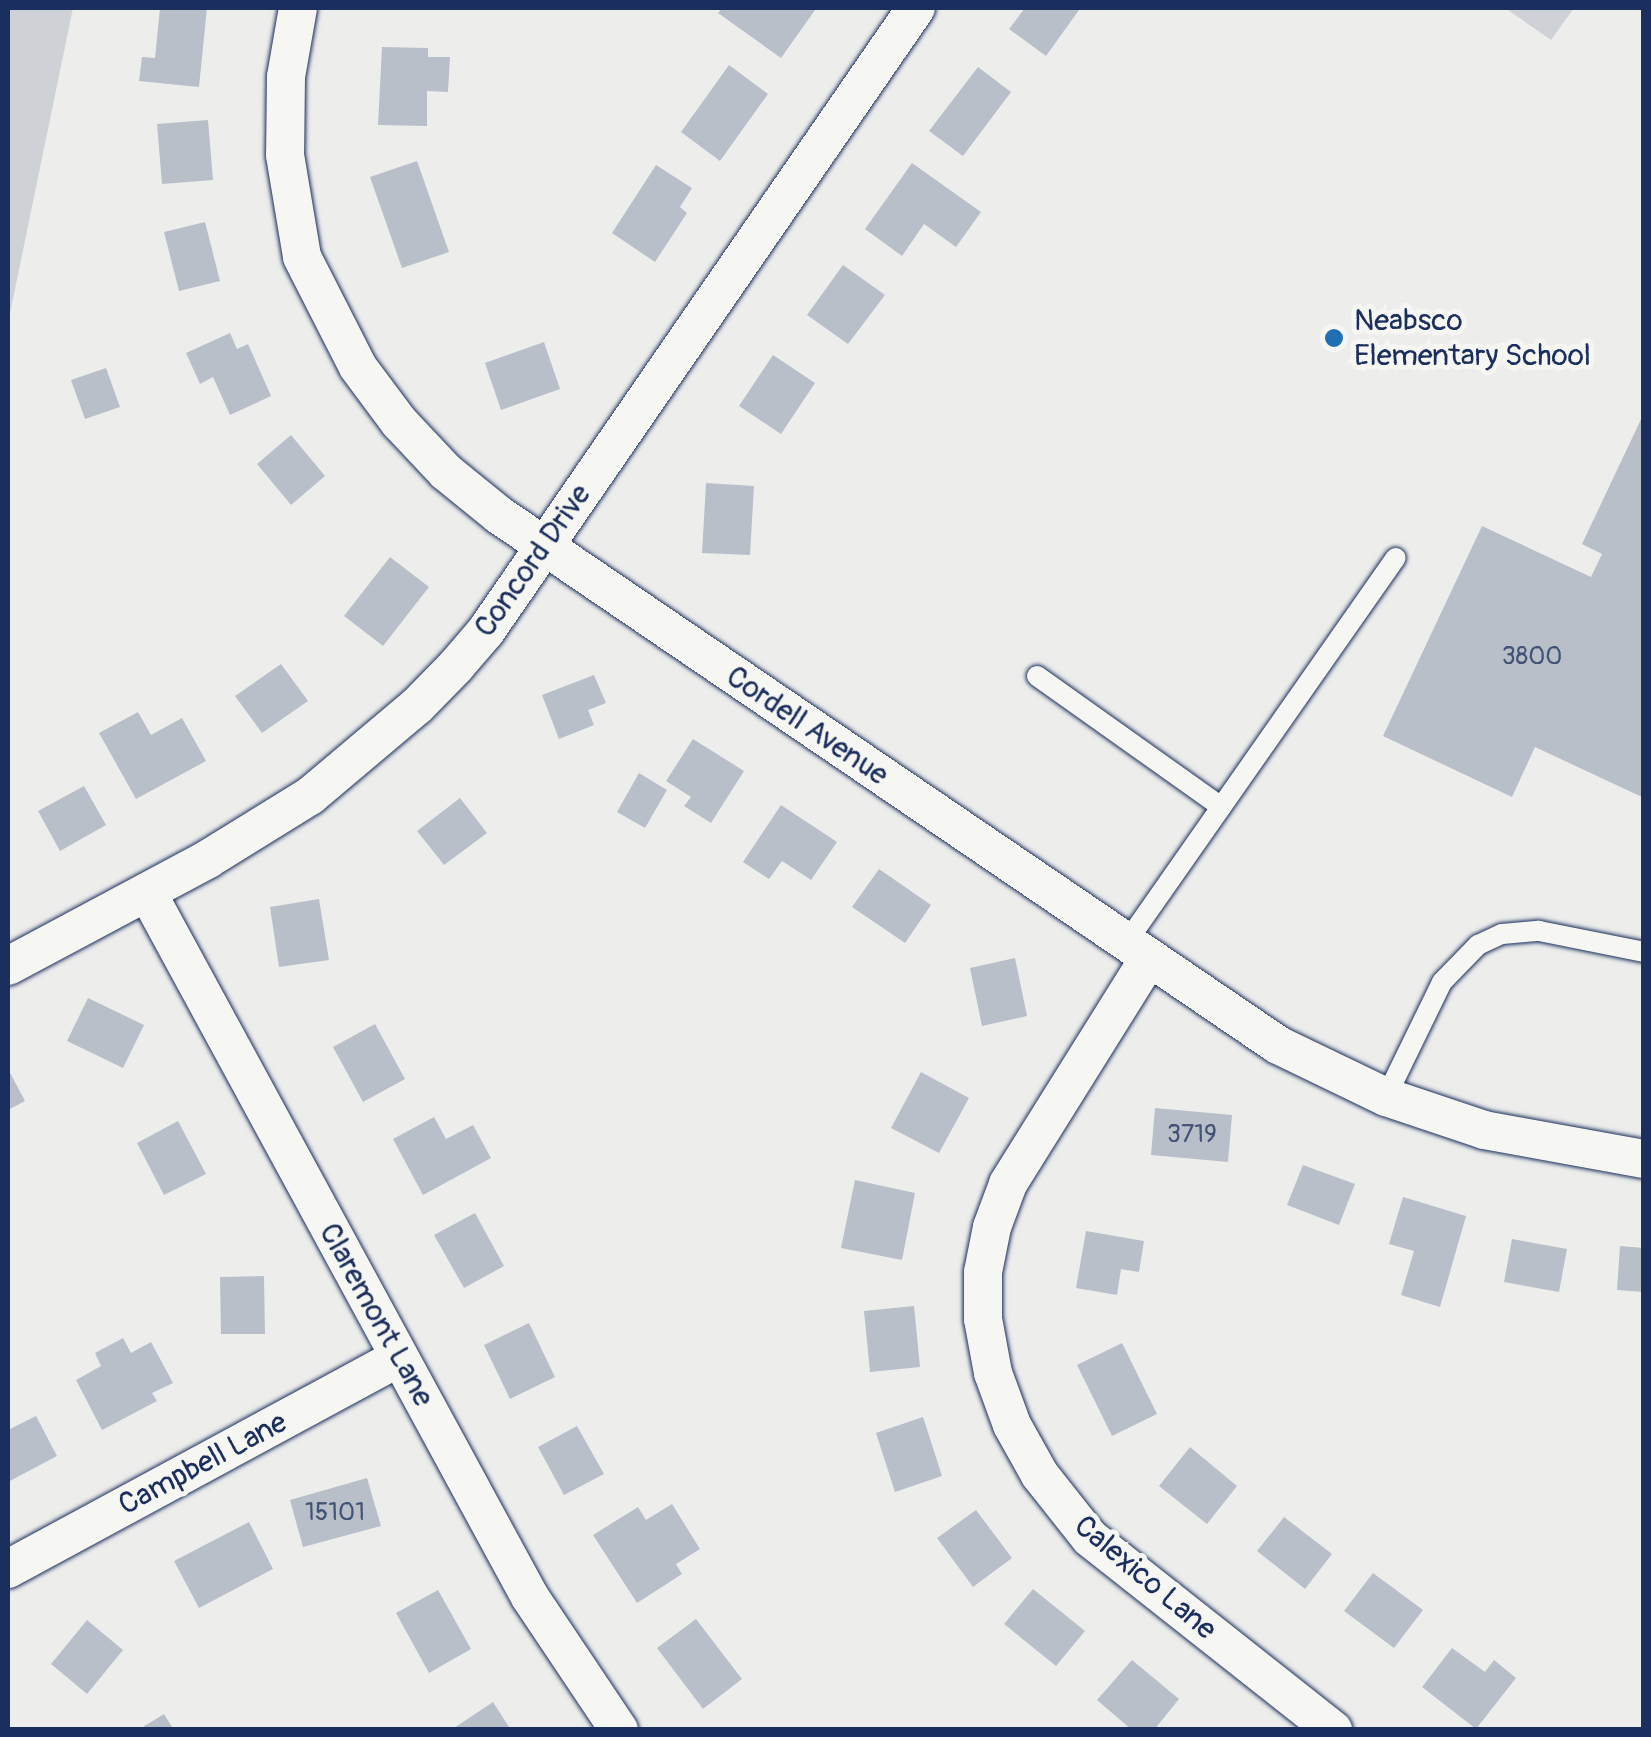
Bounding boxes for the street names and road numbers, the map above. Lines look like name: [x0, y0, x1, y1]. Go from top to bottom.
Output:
street label: Concord Drive: [467, 478, 599, 644]
street label: Cordell Avenue: [719, 659, 895, 793]
street label: Claremont Lane: [311, 1217, 441, 1413]
street label: Campbell Lane: [113, 1405, 293, 1523]
street label: Calexico Lane: [1067, 1508, 1223, 1648]

